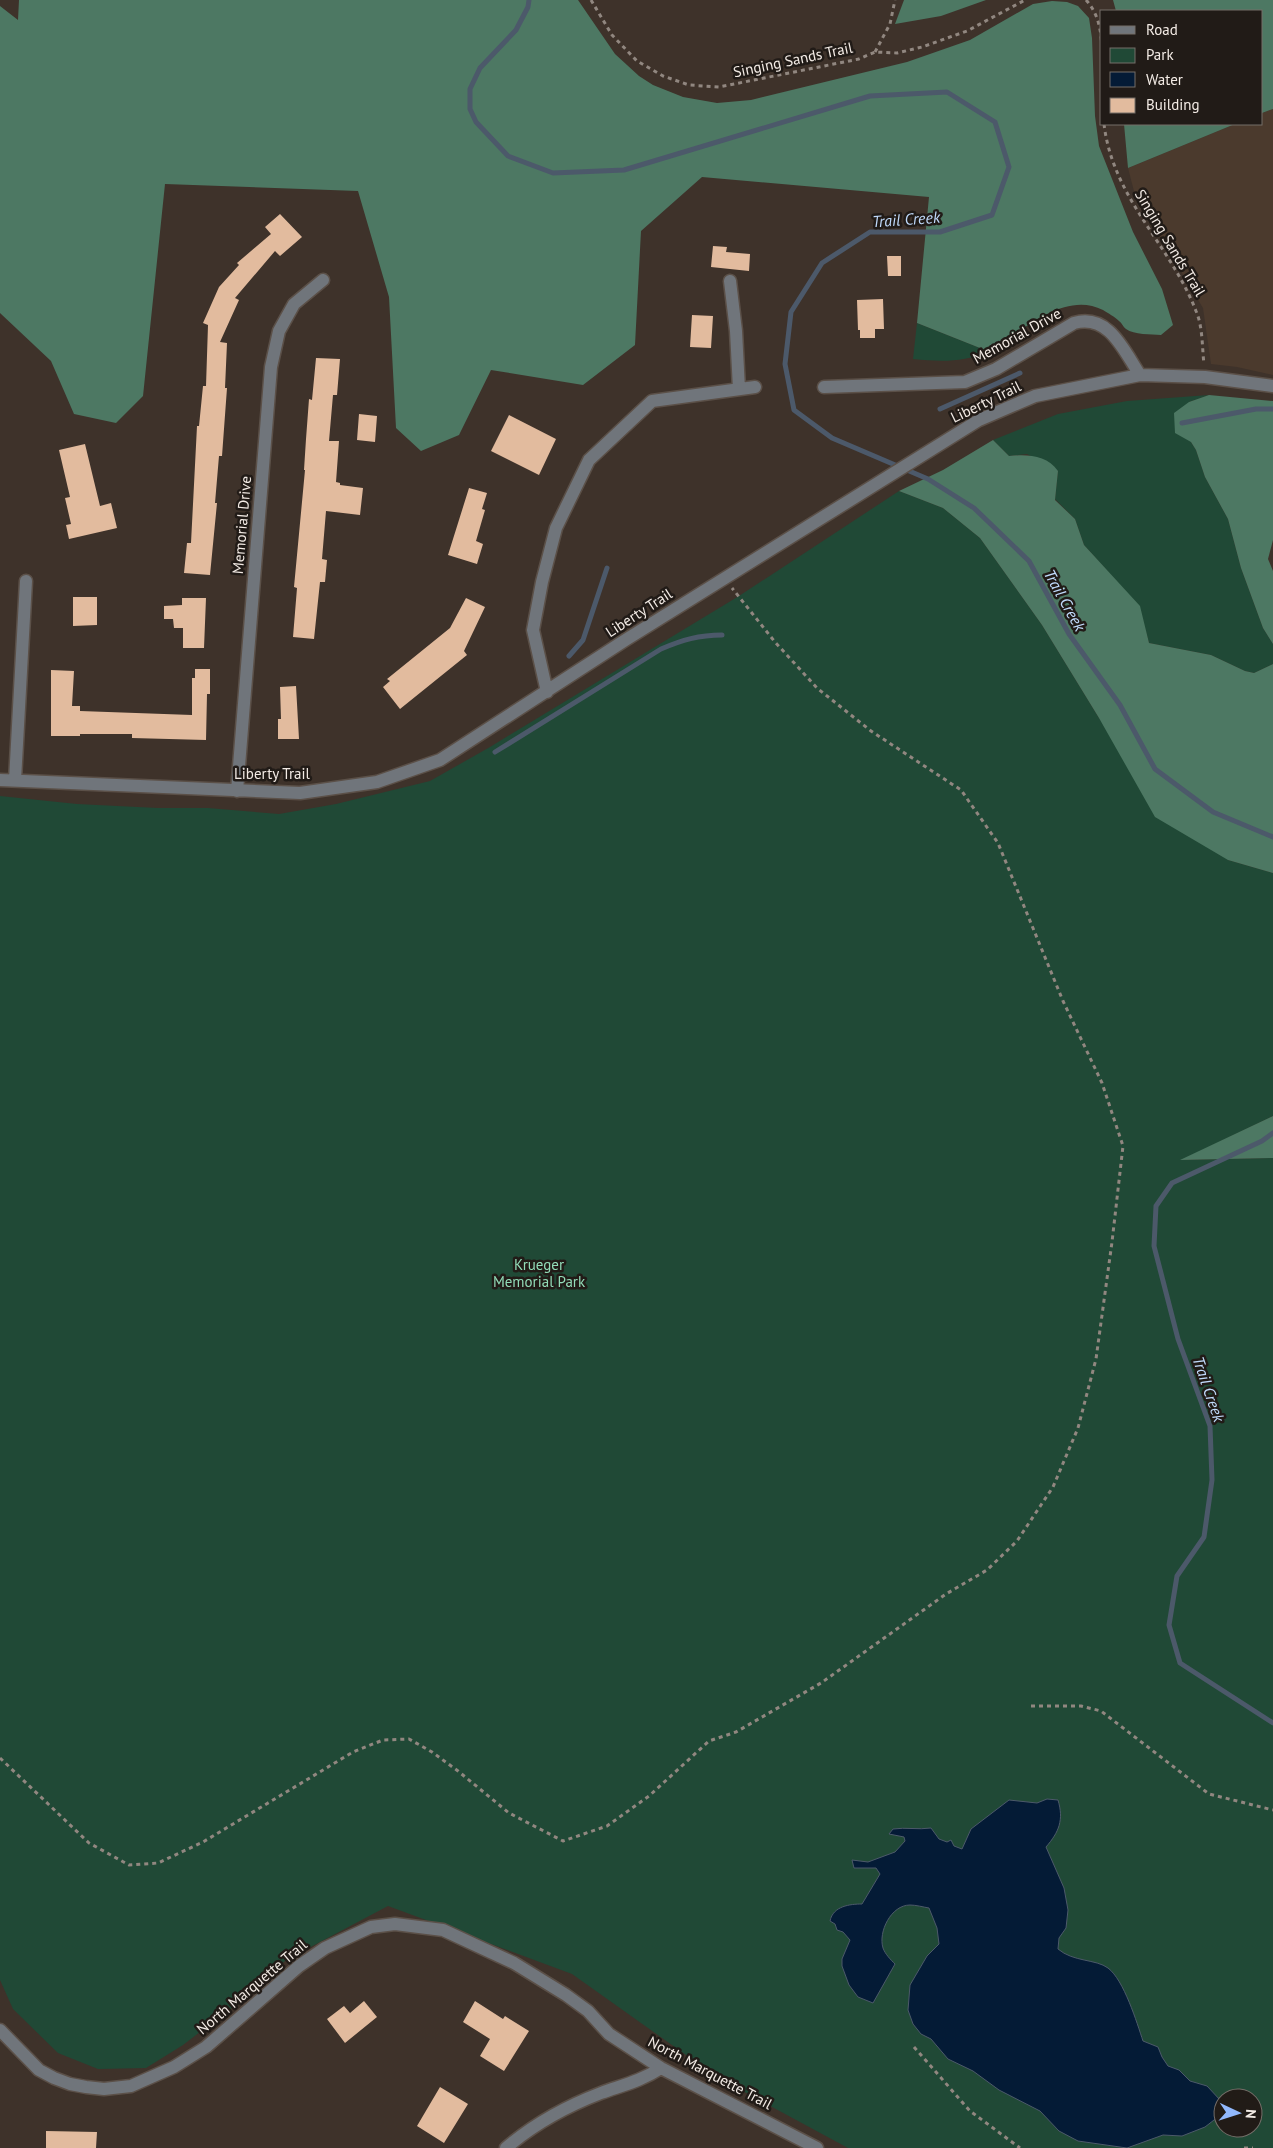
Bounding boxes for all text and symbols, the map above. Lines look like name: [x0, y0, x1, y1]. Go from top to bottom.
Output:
legend: [1100, 10, 1263, 125]
text: Road: [1146, 20, 1178, 39]
street label: Singing Sands Trail: [731, 37, 855, 81]
text: Park: [1146, 45, 1174, 64]
text: Water: [1146, 70, 1183, 89]
text: Building: [1146, 95, 1200, 114]
street label: Singing Sands Trail: [1131, 186, 1210, 300]
water label: Trail Creek: [871, 207, 941, 231]
street label: Memorial Drive: [969, 303, 1064, 368]
street label: Liberty Trail: [948, 376, 1025, 427]
street label: Memorial Drive: [228, 475, 255, 575]
water label: Trail Creek: [1040, 565, 1091, 635]
street label: Liberty Trail: [602, 584, 676, 641]
street label: Liberty Trail: [234, 764, 311, 783]
park label: Krueger Memorial Park: [493, 1255, 586, 1291]
water label: Trail Creek: [1188, 1354, 1230, 1425]
street label: North Marquette Trail: [193, 1935, 311, 2038]
street label: North Marquette Trail: [645, 2032, 776, 2114]
north arrow: [1213, 2088, 1263, 2138]
text: N: [1242, 2109, 1260, 2119]

